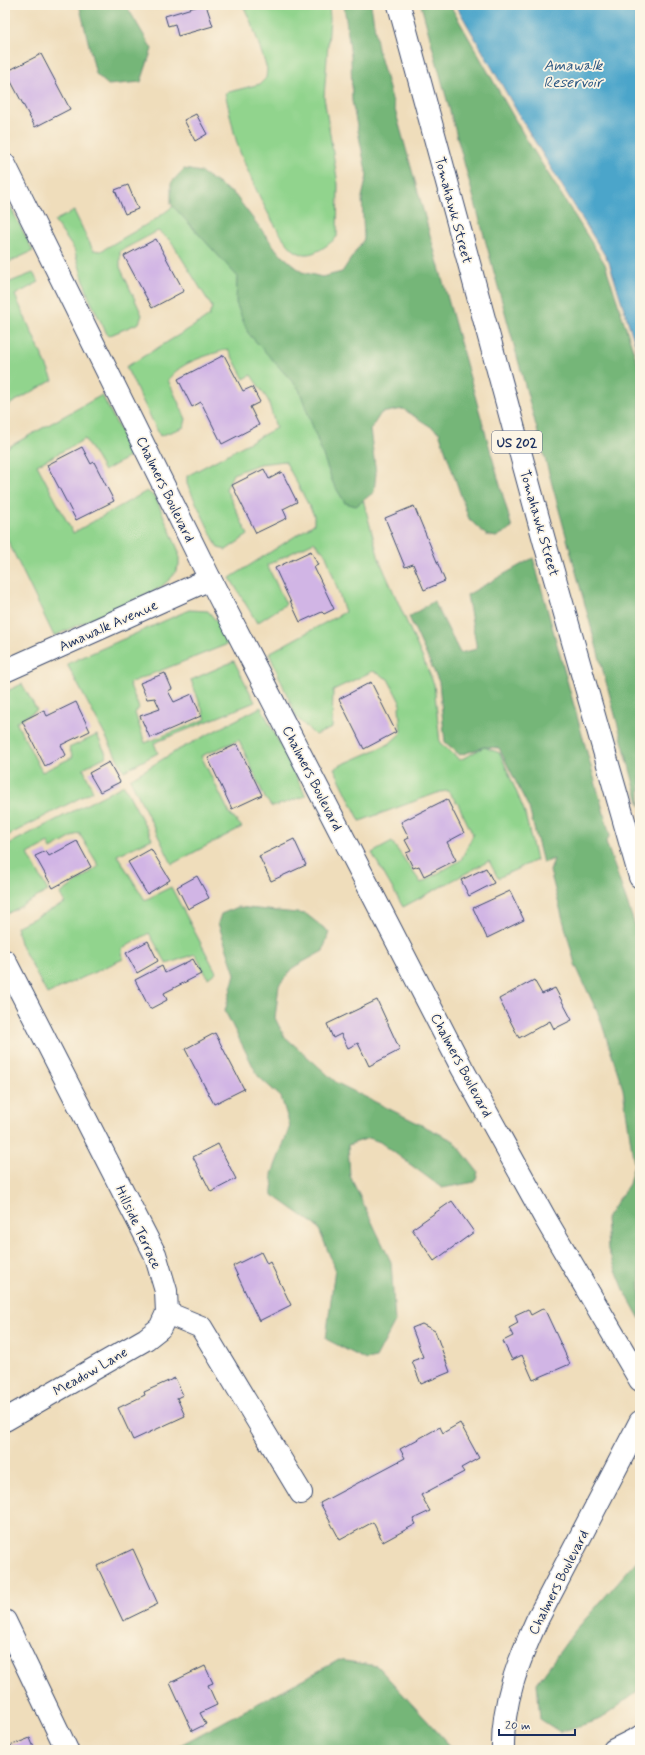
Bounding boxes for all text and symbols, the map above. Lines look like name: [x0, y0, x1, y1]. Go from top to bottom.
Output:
water label: Amawalk Reservoir: [544, 56, 604, 93]
street label: Tomahawk Street: [430, 155, 476, 266]
road number: US 202: [492, 431, 542, 453]
street label: Chalmers Boulevard: [132, 434, 198, 545]
street label: Tomahawk Street: [515, 468, 563, 579]
street label: Amawalk Avenue: [56, 596, 161, 656]
street label: Chalmers Boulevard: [278, 723, 346, 834]
street label: Chalmers Boulevard: [426, 1010, 496, 1121]
street label: Hillside Terrace: [111, 1183, 165, 1272]
street label: Meadow Lane: [50, 1343, 131, 1400]
street label: Chalmers Boulevard: [525, 1527, 593, 1638]
scale bar: [499, 1711, 575, 1737]
text: 20 m: [505, 1718, 531, 1734]

